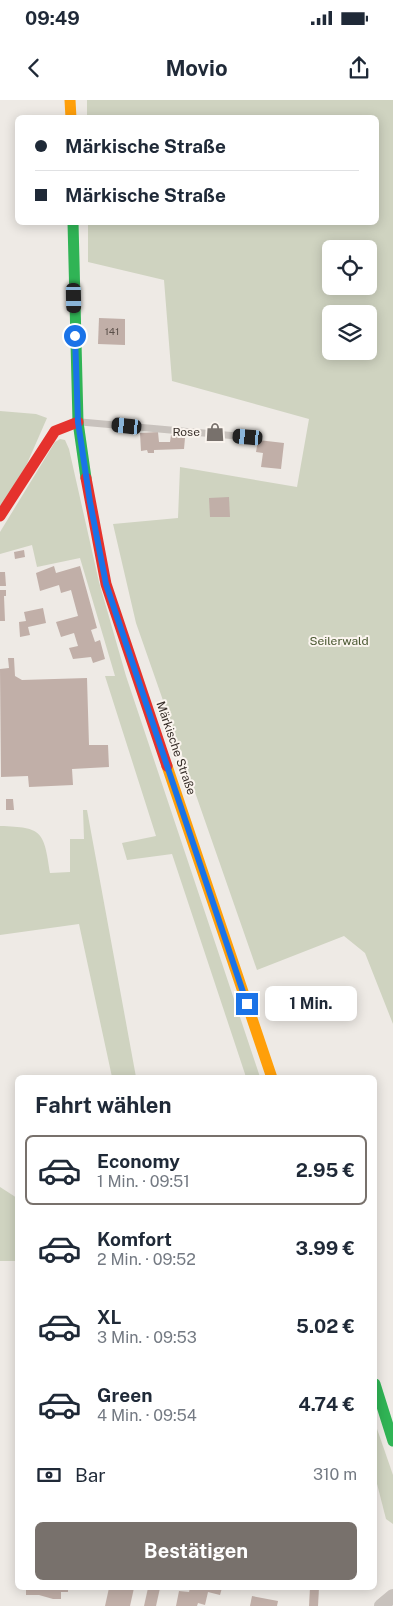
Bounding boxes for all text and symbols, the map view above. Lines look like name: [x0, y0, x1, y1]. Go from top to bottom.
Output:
text: 09:49: [25, 7, 80, 29]
icon: back: [20, 54, 48, 82]
icon: share: [345, 54, 373, 82]
text: Movio: [165, 55, 228, 81]
text: Märkische Straße: [65, 135, 226, 157]
text: Märkische Straße: [65, 184, 226, 206]
map controls: [322, 240, 377, 360]
button: locate: [322, 240, 377, 295]
car: [66, 283, 81, 313]
button: layers: [322, 305, 377, 360]
route start: [64, 325, 86, 347]
house number: 141: [105, 325, 119, 337]
car: [111, 417, 142, 435]
shop icon: Rose: [204, 421, 226, 443]
place label: Rose: [172, 425, 200, 439]
car: [232, 428, 263, 446]
park label: Seilerwald: [309, 634, 369, 648]
street label: Märkische Straße: [153, 699, 199, 797]
callout: 1 Min.: [264, 986, 357, 1022]
route end: [236, 993, 258, 1015]
text: 1 Min.: [289, 994, 333, 1013]
text: Fahrt wählen: [35, 1092, 172, 1118]
icon: car: [37, 1148, 82, 1193]
text: Economy: [97, 1150, 180, 1172]
text: 2.95 €: [296, 1159, 355, 1181]
text: 1 Min. · 09:51: [97, 1172, 190, 1191]
icon: car: [37, 1226, 82, 1271]
text: Komfort: [97, 1228, 172, 1250]
text: 3.99 €: [296, 1237, 355, 1259]
text: 2 Min. · 09:52: [97, 1250, 196, 1269]
icon: car: [37, 1304, 82, 1349]
text: XL: [97, 1306, 122, 1328]
text: 5.02 €: [296, 1315, 355, 1337]
text: 3 Min. · 09:53: [97, 1328, 197, 1347]
icon: car: [37, 1382, 82, 1427]
text: Green: [97, 1384, 152, 1406]
text: 4.74 €: [298, 1393, 355, 1415]
text: 4 Min. · 09:54: [97, 1406, 197, 1425]
icon: cash: [35, 1461, 63, 1489]
text: Bar: [75, 1464, 106, 1486]
text: 310 m: [313, 1465, 357, 1484]
button: Bestätigen: [35, 1522, 357, 1580]

